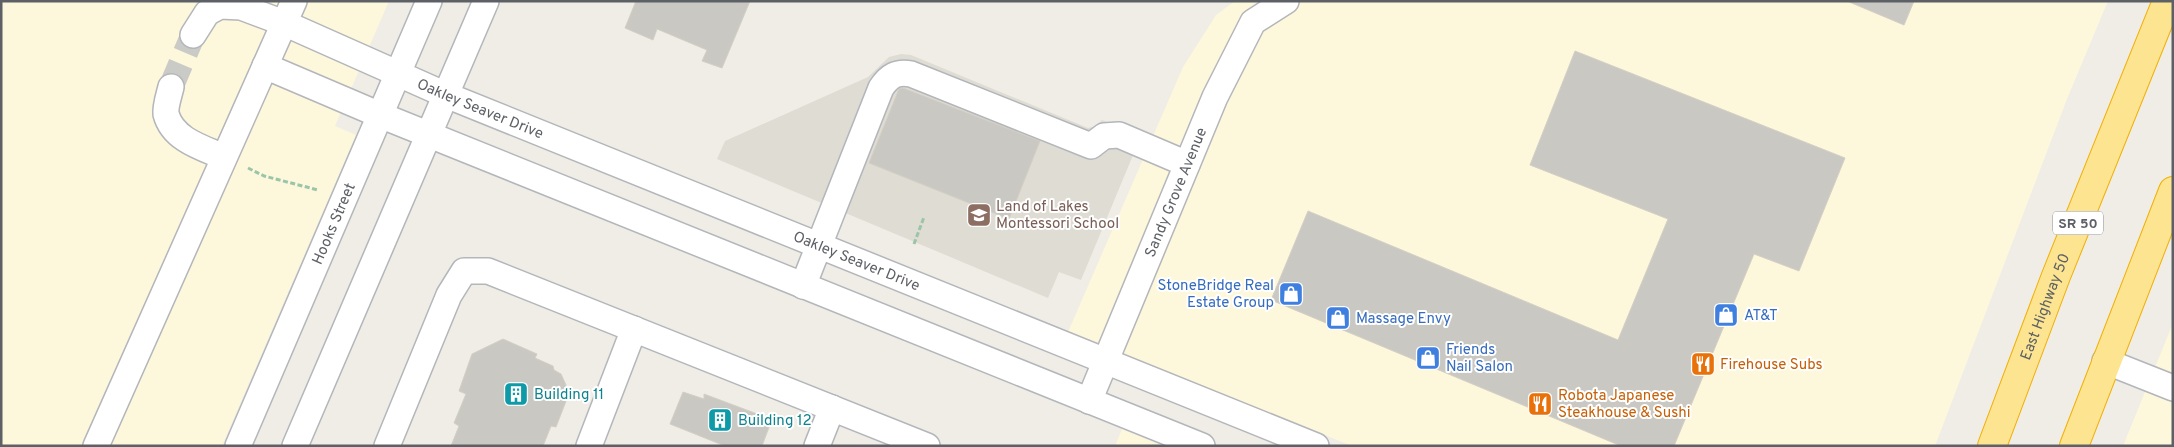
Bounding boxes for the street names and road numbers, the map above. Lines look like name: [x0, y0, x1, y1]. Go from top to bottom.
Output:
street label: Oakley Seaver Drive: [414, 75, 546, 144]
street label: Sandy Grove Avenue: [1142, 125, 1212, 260]
street label: Hooks Street: [309, 180, 361, 268]
road number: SR 50: [2053, 212, 2103, 234]
street label: Oakley Seaver Drive: [790, 228, 922, 296]
street label: East Highway 50: [2017, 251, 2075, 363]

